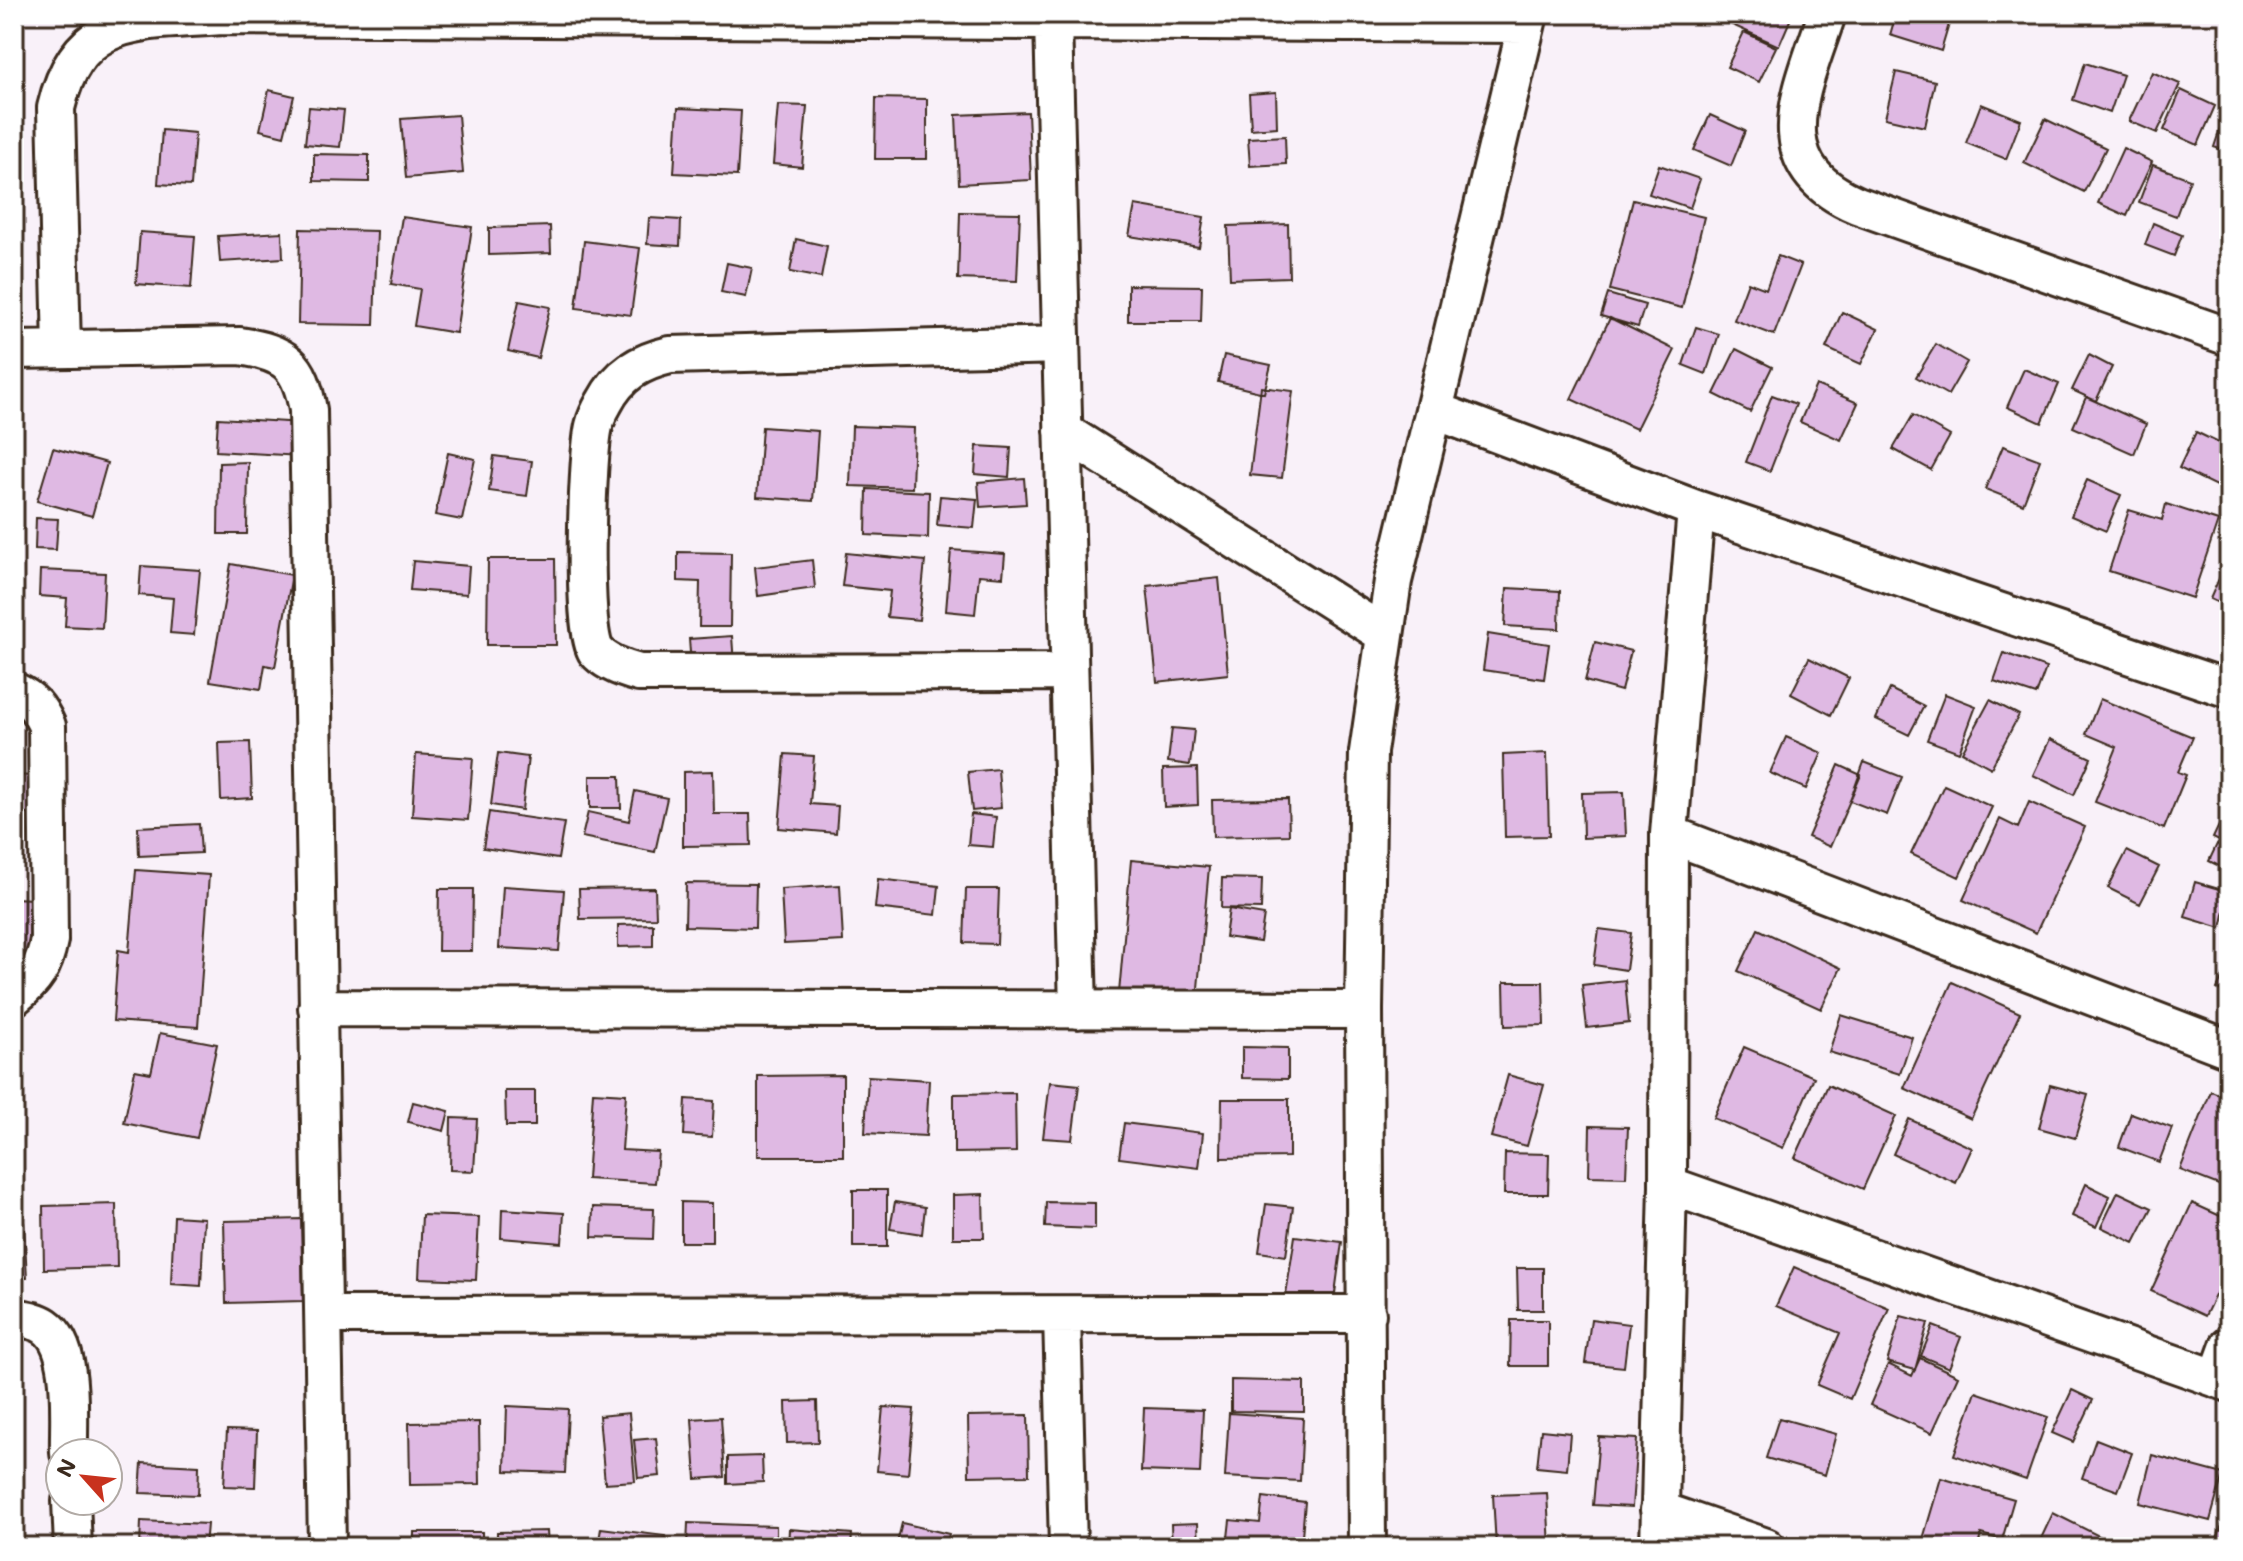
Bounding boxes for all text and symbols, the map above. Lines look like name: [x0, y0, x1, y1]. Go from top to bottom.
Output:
north arrow: [44, 1437, 124, 1517]
text: N: [49, 1454, 82, 1482]

